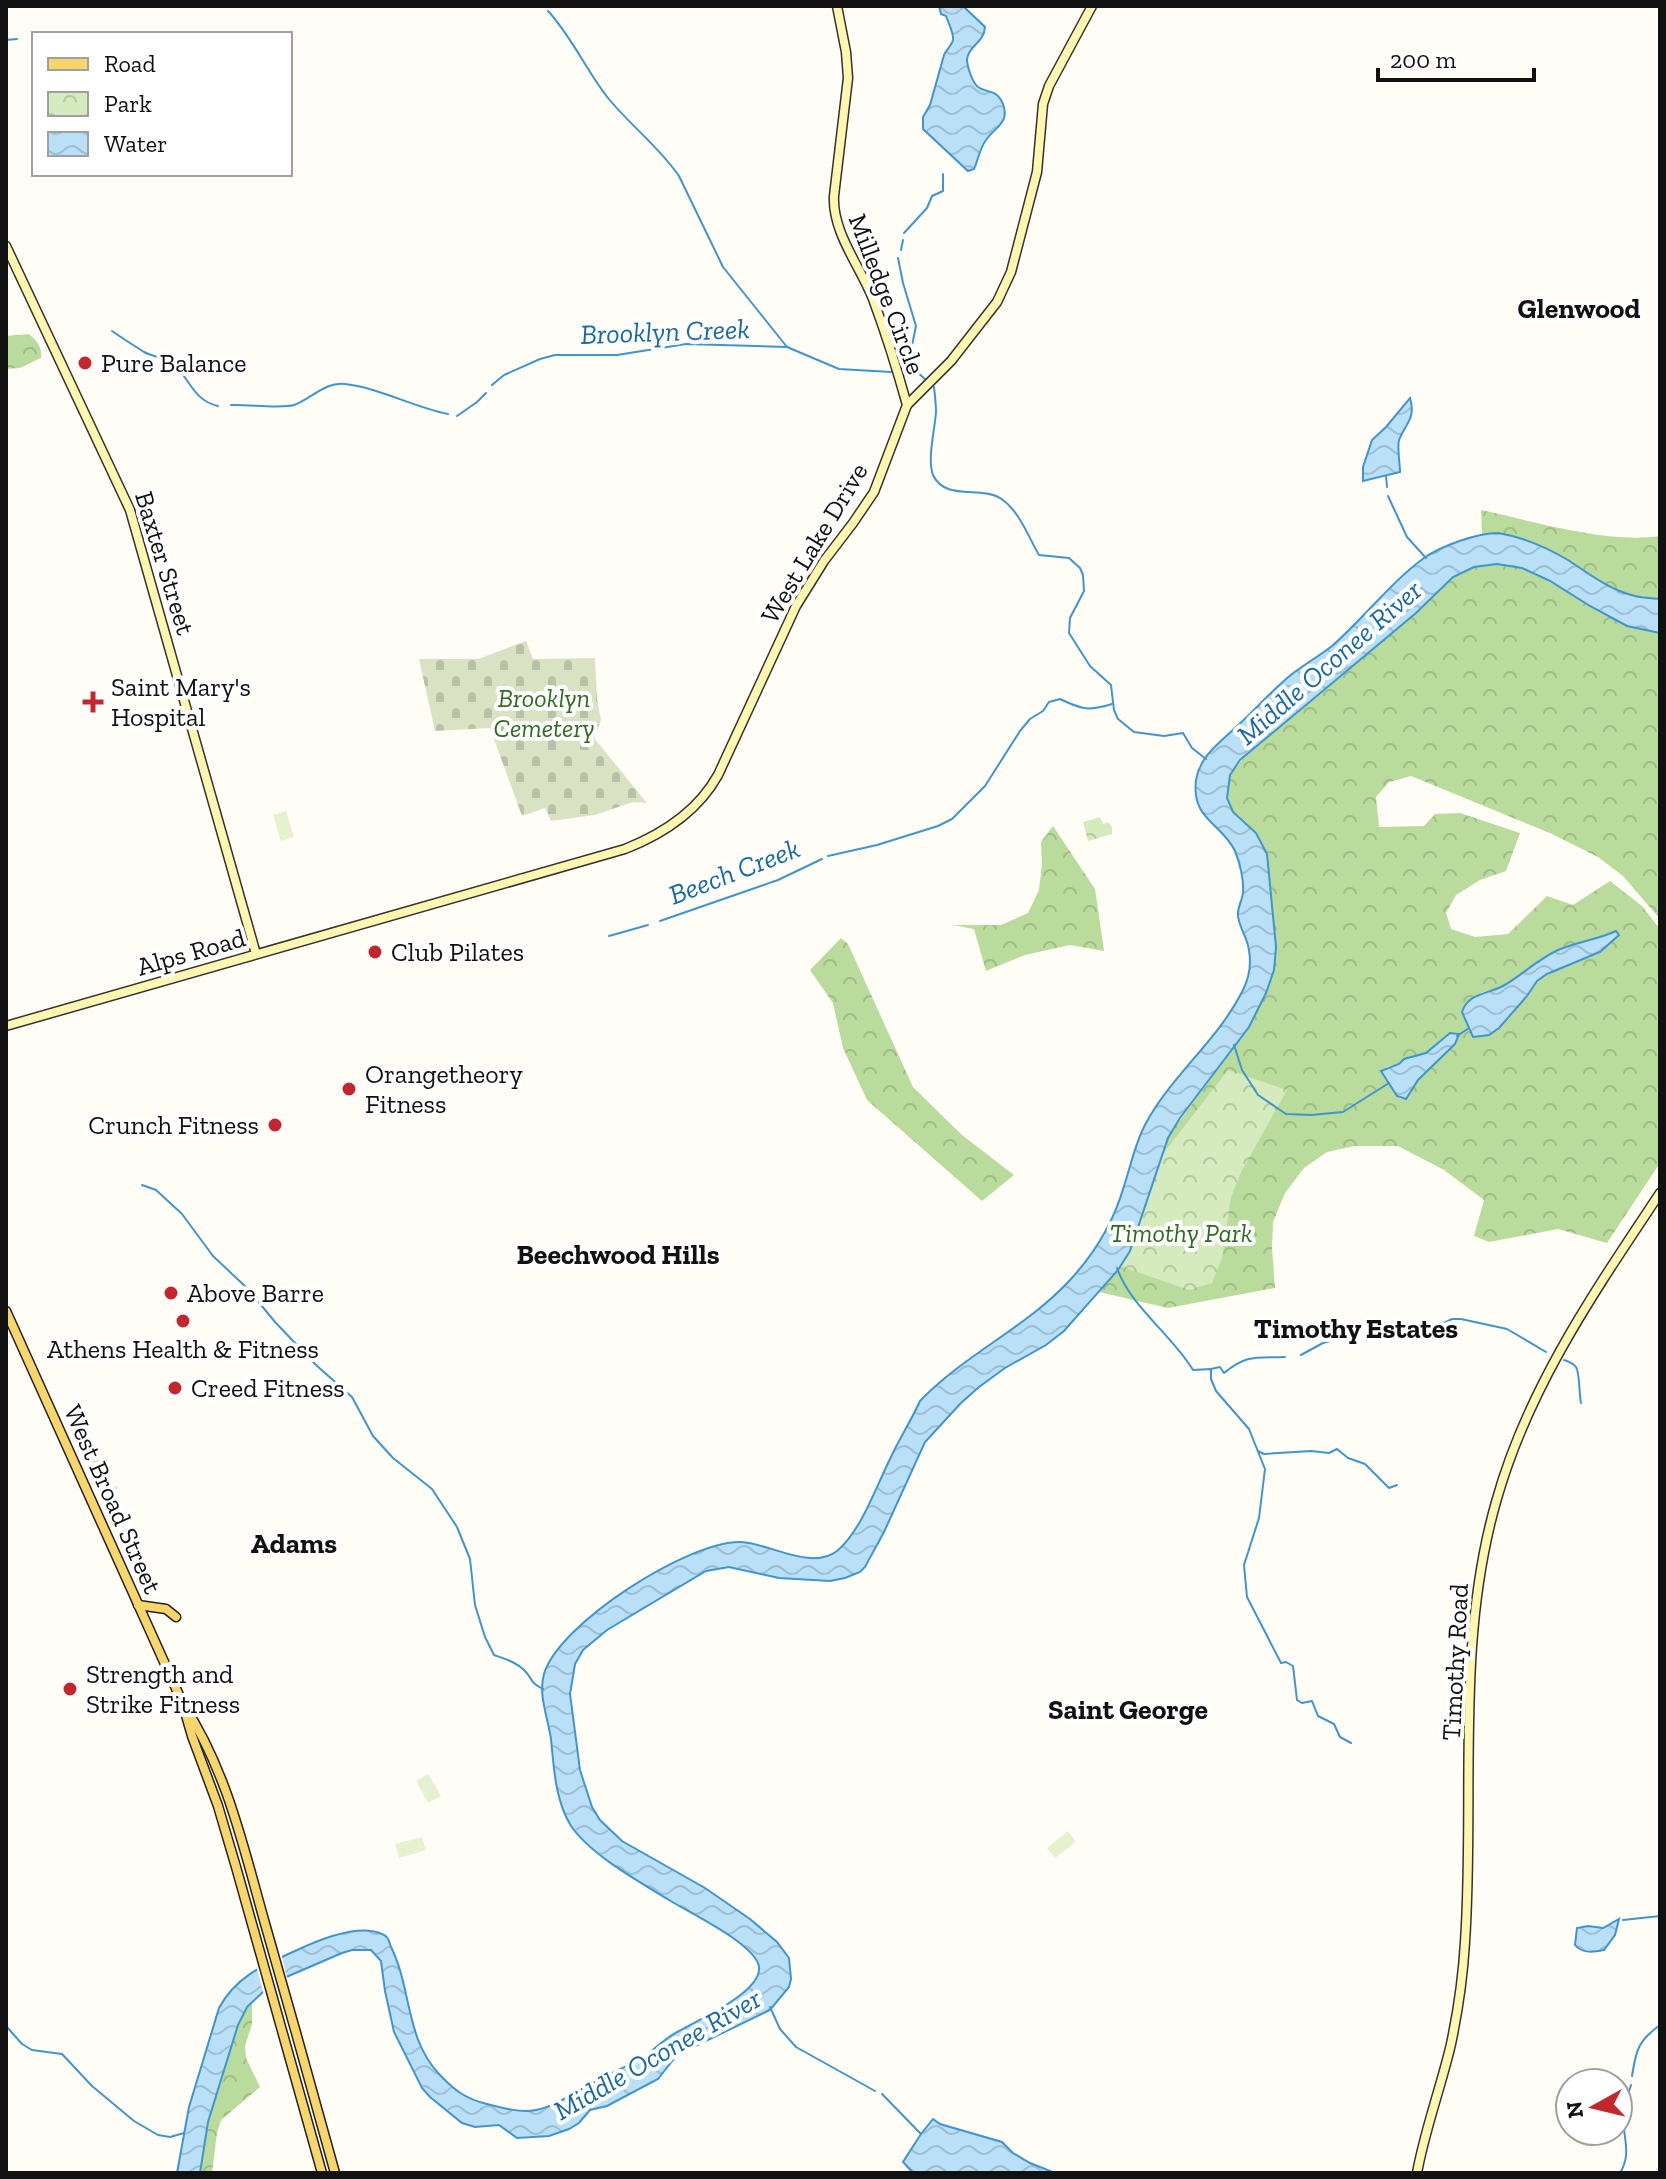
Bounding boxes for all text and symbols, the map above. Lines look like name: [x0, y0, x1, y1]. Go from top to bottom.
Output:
legend: [32, 32, 292, 176]
scale bar: [1378, 32, 1534, 82]
text: 200 m: [1390, 45, 1456, 74]
text: Road: [104, 49, 156, 78]
text: Park: [104, 89, 152, 118]
text: Water: [104, 129, 167, 158]
street label: Milledge Circle: [842, 209, 932, 379]
district label: Glenwood: [1518, 292, 1640, 325]
water label: Brooklyn Creek: [580, 312, 750, 351]
place label: Pure Balance: [101, 347, 246, 379]
marker: Pure Balance: [76, 354, 94, 372]
street label: West Lake Drive: [754, 457, 874, 629]
street label: Baxter Street: [128, 487, 202, 639]
water label: Middle Oconee River: [1230, 573, 1429, 752]
place label: Saint Mary's Hospital: [111, 671, 251, 733]
park label: Brooklyn Cemetery: [494, 682, 594, 744]
marker: Saint Mary's Hospital: [82, 691, 104, 713]
water label: Beech Creek: [664, 831, 804, 911]
street label: Alps Road: [133, 921, 249, 983]
place label: Club Pilates: [391, 936, 524, 968]
marker: Club Pilates: [366, 943, 384, 961]
place label: Orangetheory Fitness: [365, 1058, 523, 1120]
marker: Orangetheory Fitness: [340, 1080, 358, 1098]
place label: Crunch Fitness: [88, 1109, 259, 1141]
marker: Crunch Fitness: [266, 1116, 284, 1134]
park label: Timothy Park: [1110, 1217, 1252, 1249]
district label: Beechwood Hills: [516, 1238, 720, 1271]
place label: Above Barre: [187, 1277, 324, 1309]
marker: Above Barre: [162, 1284, 180, 1302]
marker: Athens Health & Fitness: [174, 1312, 192, 1330]
district label: Timothy Estates: [1254, 1312, 1458, 1345]
place label: Athens Health & Fitness: [47, 1333, 319, 1365]
place label: Creed Fitness: [191, 1372, 345, 1404]
marker: Creed Fitness: [166, 1379, 184, 1397]
street label: West Broad Street: [57, 1400, 169, 1599]
district label: Adams: [251, 1527, 337, 1560]
street label: Timothy Road: [1435, 1583, 1475, 1741]
place label: Strength and Strike Fitness: [86, 1658, 240, 1720]
marker: Strength and Strike Fitness: [61, 1680, 79, 1698]
district label: Saint George: [1048, 1693, 1208, 1726]
water label: Middle Oconee River: [548, 1981, 767, 2127]
north arrow: [1554, 2067, 1634, 2147]
text: N: [1560, 2099, 1589, 2120]

